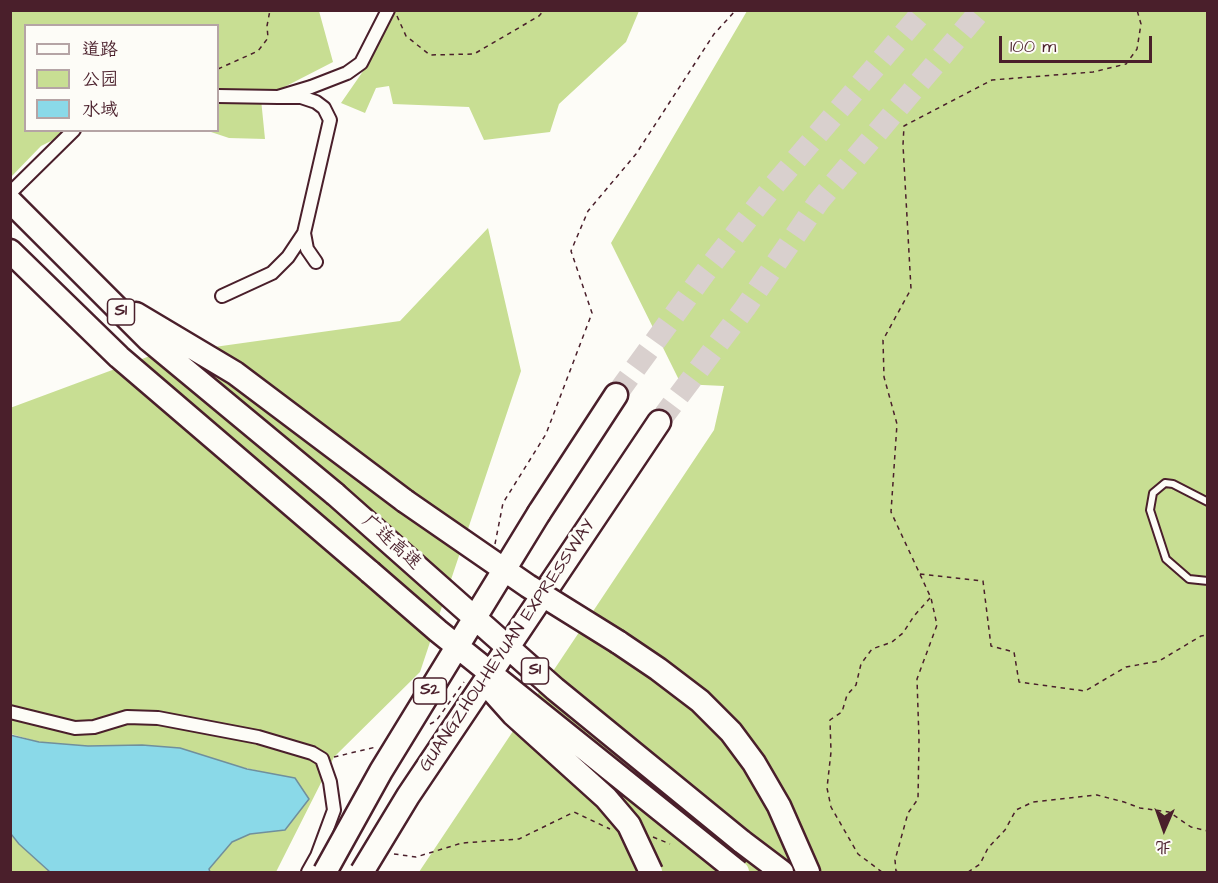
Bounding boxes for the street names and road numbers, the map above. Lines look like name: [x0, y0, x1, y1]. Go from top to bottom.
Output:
road number: S1: [108, 299, 134, 325]
street label: 广连高速: [357, 511, 425, 575]
street label: GUANGZHOU-HEYUAN EXPRESSWAY: [415, 516, 601, 776]
road number: S1: [522, 658, 548, 684]
road number: S2: [414, 678, 446, 704]

